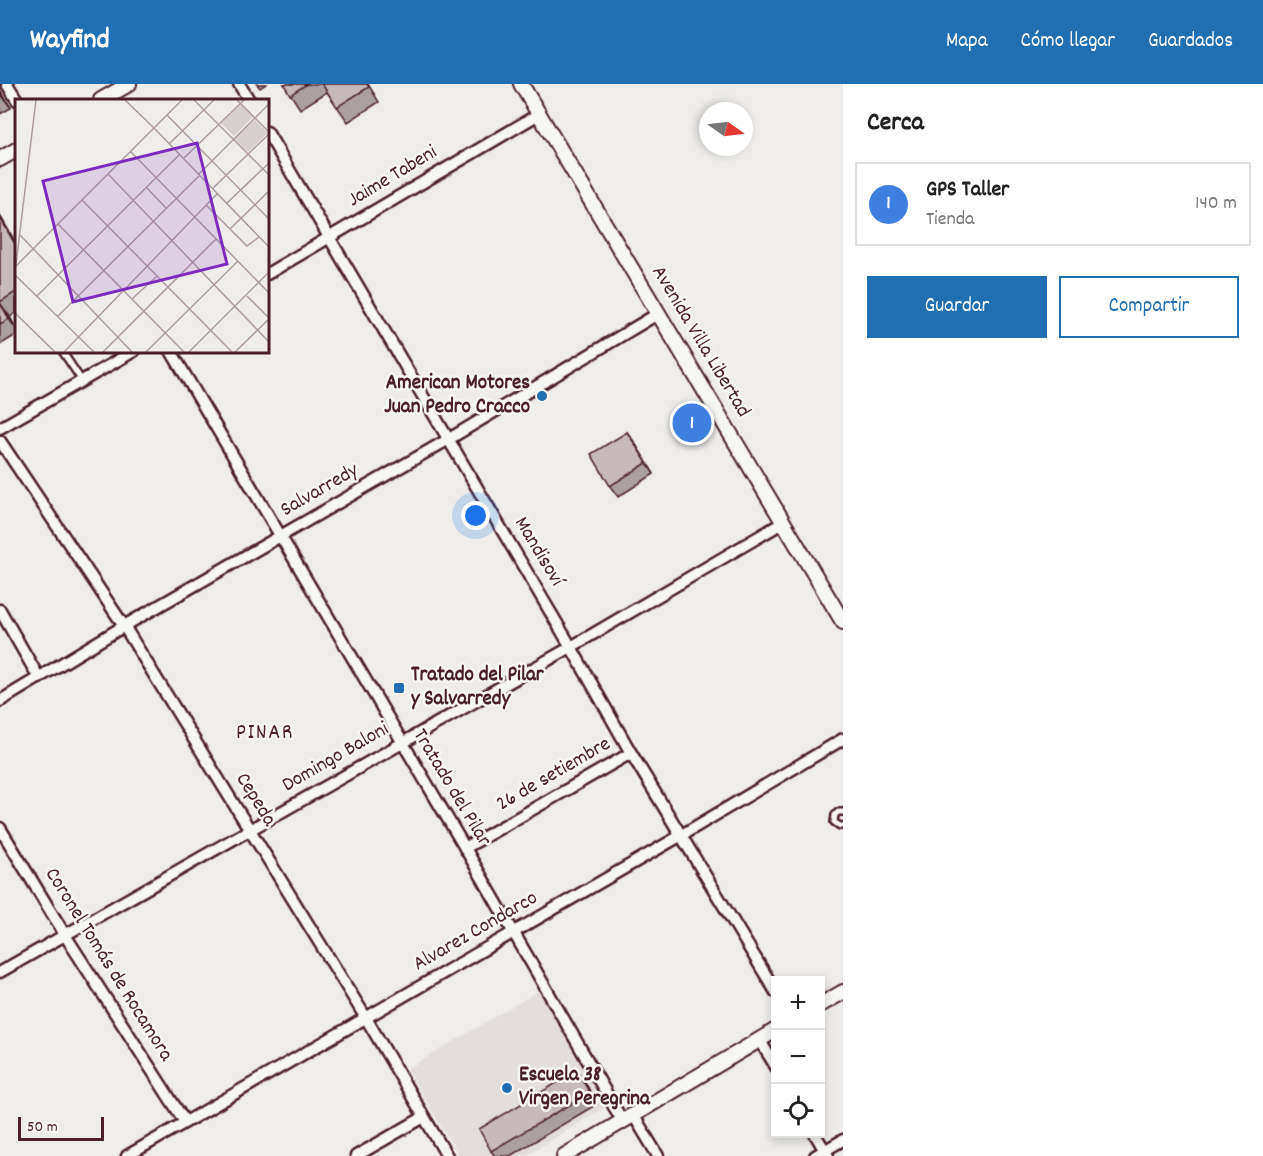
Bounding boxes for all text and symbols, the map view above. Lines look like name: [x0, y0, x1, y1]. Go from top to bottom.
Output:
text: Wayfind: [30, 22, 110, 62]
text: Mapa: [946, 27, 988, 57]
text: Cómo llegar: [1021, 27, 1115, 57]
text: Guardados: [1148, 27, 1233, 57]
inset map: [15, 99, 268, 352]
north arrow: [699, 102, 753, 156]
text: Cerca: [867, 105, 924, 142]
street label: Jaime Tabeni: [342, 138, 444, 216]
text: GPS Taller: [926, 175, 1009, 206]
text: 1: [886, 190, 891, 218]
text: 140 m: [1195, 190, 1237, 218]
text: Tienda: [926, 206, 974, 234]
street label: Avenida Villa Libertad: [643, 261, 757, 423]
button: Guardar: [867, 276, 1047, 338]
button: Compartir: [1059, 276, 1239, 338]
place label: American Motores Juan Pedro Cracco: [384, 369, 530, 423]
marker: American Motores Juan Pedro Cracco: [535, 389, 549, 403]
pin: 1: [672, 400, 712, 446]
street label: Salvarredy: [275, 456, 365, 525]
your location: [461, 501, 490, 530]
street label: Mandisoví: [505, 512, 572, 594]
place label: Tratado del Pilar y Salvarredy: [411, 661, 545, 715]
marker: Tratado del Pilar y Salvarredy: [392, 681, 406, 695]
street label: Domingo Baloni: [277, 715, 395, 801]
district label: PINAR: [236, 718, 294, 749]
street label: Tratado del Pilar: [404, 723, 498, 853]
street label: 26 de setiembre: [491, 730, 617, 820]
street label: Cepeda: [227, 767, 284, 834]
street label: Coronel Tomás de Rocamora: [36, 862, 180, 1069]
street label: Alvarez Condarco: [408, 884, 544, 980]
map controls: [771, 976, 825, 1138]
button: +: [771, 976, 825, 1030]
button: −: [771, 1030, 825, 1084]
place label: Escuela 38 Virgen Peregrina: [519, 1061, 651, 1115]
marker: Escuela 38 Virgen Peregrina: [500, 1081, 514, 1095]
button: locate: [771, 1084, 825, 1138]
scale bar: [18, 1114, 104, 1142]
text: 50 m: [27, 1116, 58, 1139]

